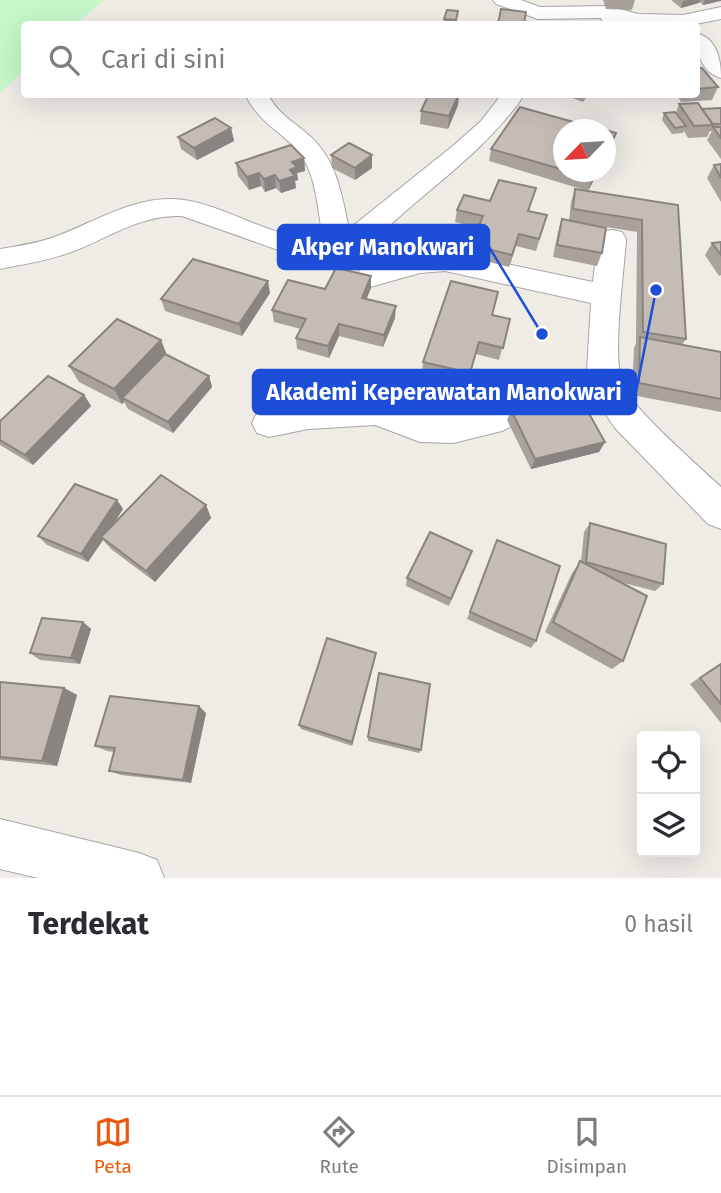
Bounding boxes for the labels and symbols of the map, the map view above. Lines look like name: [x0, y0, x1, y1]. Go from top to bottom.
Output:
north arrow: [553, 119, 616, 182]
callout: Akper Manokwari: [278, 225, 489, 269]
text: Akper Manokwari: [291, 233, 474, 261]
callout: Akademi Keperawatan Manokwari: [253, 370, 636, 414]
text: Akademi Keperawatan Manokwari: [265, 378, 622, 406]

